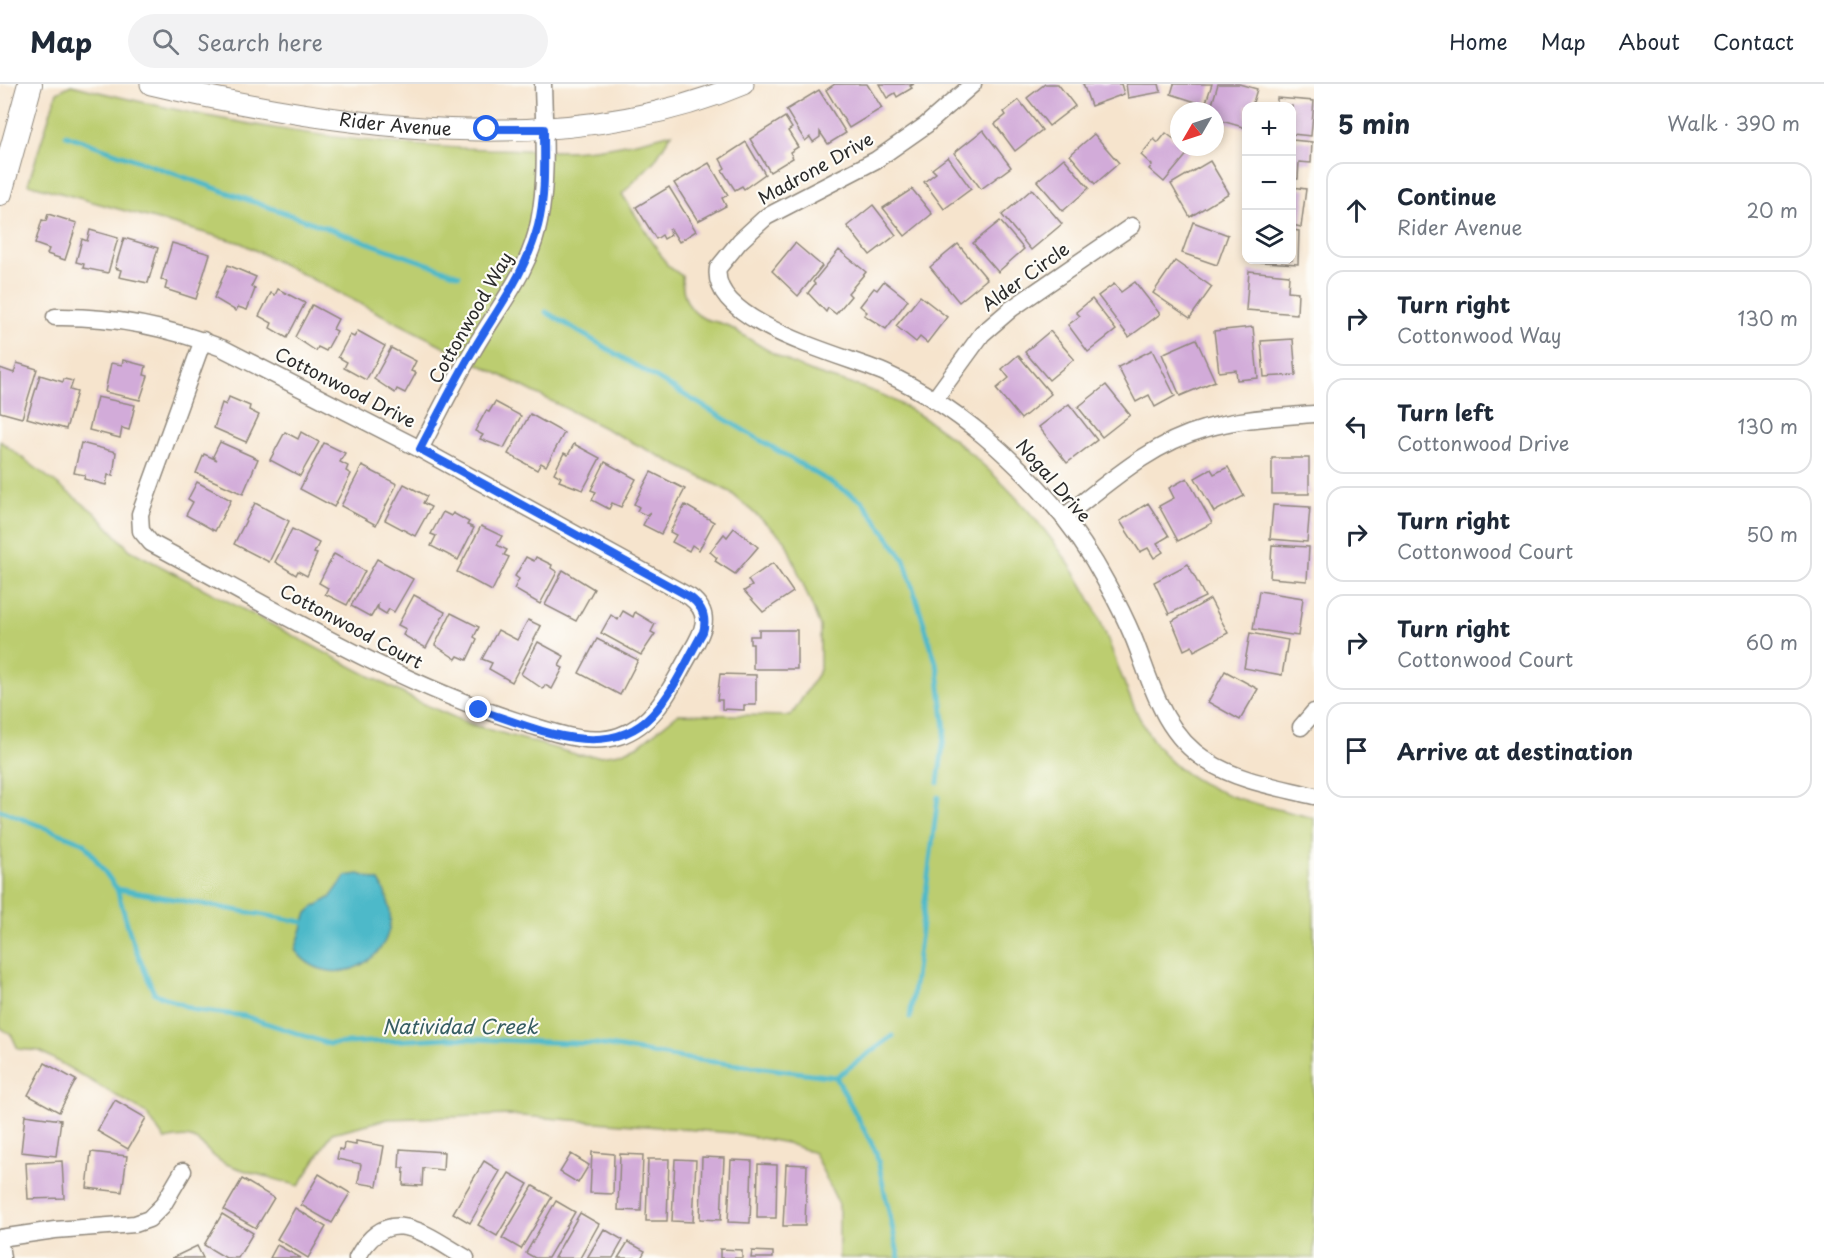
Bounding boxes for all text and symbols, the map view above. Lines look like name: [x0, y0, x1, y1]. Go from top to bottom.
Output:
search box: [128, 14, 548, 68]
text: Map: [30, 20, 92, 63]
icon: search: [149, 25, 182, 58]
text: Search here: [197, 25, 323, 58]
text: Home: [1449, 25, 1508, 57]
text: Map: [1541, 25, 1586, 57]
text: About: [1619, 25, 1680, 57]
text: Contact: [1713, 25, 1794, 57]
north arrow: [1170, 102, 1224, 156]
map controls: [1242, 102, 1296, 264]
button: +: [1242, 102, 1296, 156]
text: 5 min: [1338, 104, 1410, 143]
street label: Rider Avenue: [338, 105, 452, 141]
text: Walk · 390 m: [1667, 108, 1800, 138]
route start: [473, 115, 499, 141]
street label: Madrone Drive: [753, 125, 878, 211]
button: −: [1242, 156, 1296, 210]
text: Continue: [1397, 179, 1496, 212]
icon: ahead: [1340, 194, 1373, 227]
text: 20 m: [1746, 195, 1798, 225]
button: layers: [1242, 210, 1296, 264]
text: Rider Avenue: [1397, 212, 1522, 242]
street label: Alder Circle: [976, 235, 1075, 317]
street label: Cottonwood Way: [421, 246, 518, 388]
text: Turn right: [1397, 287, 1510, 320]
icon: right: [1340, 302, 1373, 335]
text: 130 m: [1738, 303, 1798, 333]
text: Cottonwood Way: [1397, 320, 1562, 350]
street label: Cottonwood Drive: [270, 339, 421, 434]
text: Turn left: [1397, 395, 1494, 428]
icon: left: [1340, 410, 1373, 443]
text: 130 m: [1738, 411, 1798, 441]
text: Cottonwood Drive: [1397, 428, 1569, 458]
street label: Nogal Drive: [1010, 432, 1098, 528]
text: Turn right: [1397, 503, 1510, 536]
icon: right: [1340, 518, 1373, 551]
text: 50 m: [1746, 519, 1798, 549]
text: Cottonwood Court: [1397, 536, 1573, 566]
street label: Cottonwood Court: [275, 577, 428, 675]
text: Turn right: [1397, 611, 1510, 644]
icon: right: [1340, 626, 1373, 659]
text: 60 m: [1746, 627, 1798, 657]
text: Cottonwood Court: [1397, 644, 1573, 674]
route end: [465, 696, 491, 722]
icon: arrive: [1340, 734, 1373, 767]
text: Arrive at destination: [1397, 734, 1633, 767]
water label: Natividad Creek: [382, 1011, 539, 1041]

